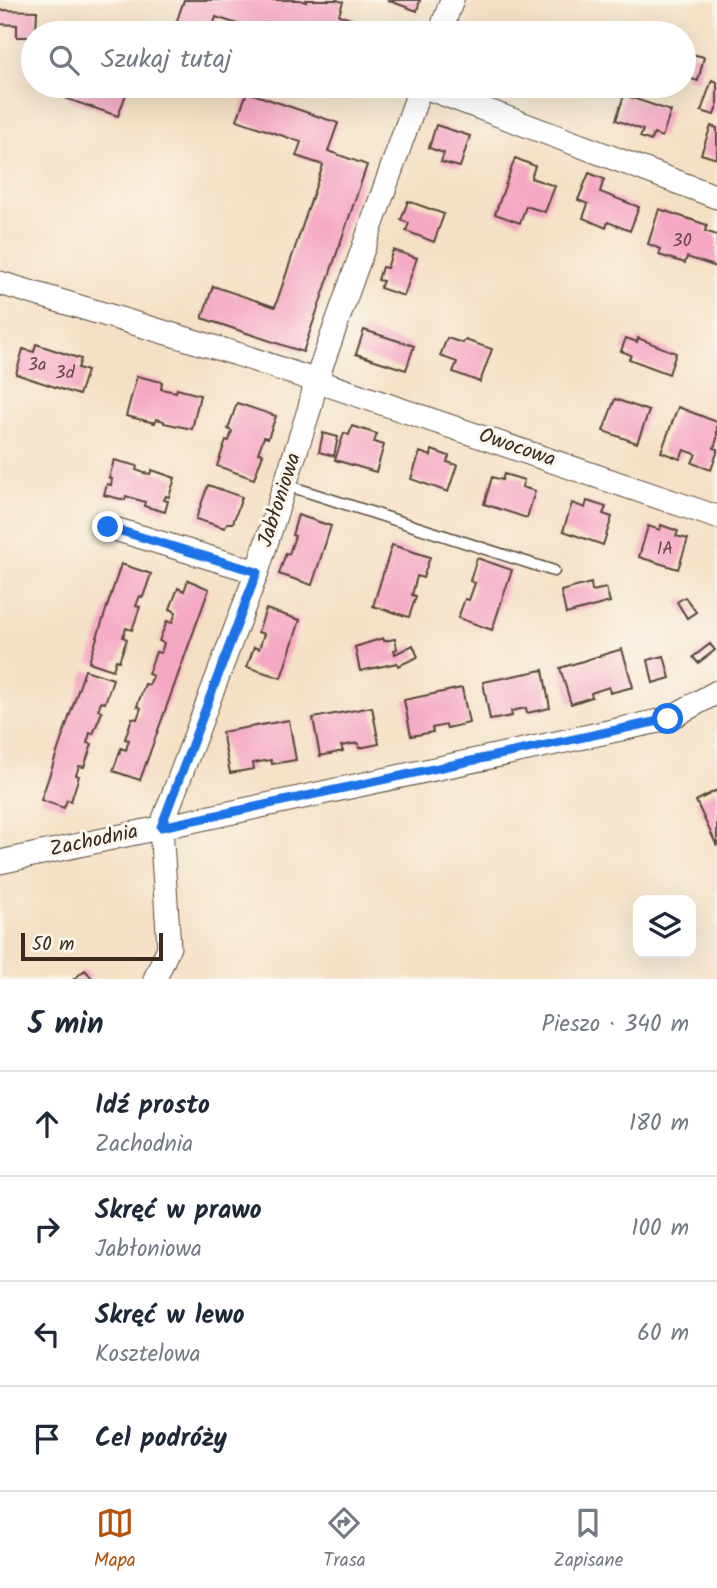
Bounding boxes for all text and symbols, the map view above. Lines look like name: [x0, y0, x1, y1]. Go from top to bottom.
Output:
search box: [21, 21, 696, 98]
text: Szukaj tutaj: [101, 39, 232, 81]
icon: search: [45, 41, 83, 79]
house number: 30: [672, 227, 692, 256]
house number: 3a: [28, 351, 46, 380]
house number: 3d: [55, 359, 76, 388]
street label: Owocowa: [474, 419, 560, 477]
street label: Jabłoniowa: [249, 449, 311, 551]
route end: [92, 511, 123, 542]
house number: 1A: [657, 535, 673, 564]
route start: [652, 703, 683, 734]
street label: Zachodnia: [47, 816, 141, 866]
map controls: [633, 895, 696, 958]
button: layers: [633, 895, 696, 958]
scale bar: [21, 930, 163, 962]
text: 50 m: [32, 930, 74, 960]
text: 5 min: [28, 1001, 104, 1049]
text: Pieszo · 340 m: [542, 1007, 689, 1043]
text: Idź prosto: [95, 1085, 210, 1127]
icon: ahead: [28, 1105, 66, 1143]
text: 180 m: [629, 1106, 689, 1142]
text: Zachodnia: [95, 1127, 193, 1163]
text: Skręć w prawo: [95, 1190, 262, 1232]
icon: right: [28, 1210, 66, 1248]
text: 100 m: [631, 1211, 689, 1247]
text: Jabłoniowa: [95, 1232, 202, 1268]
text: Skręć w lewo: [95, 1295, 245, 1337]
icon: left: [28, 1315, 66, 1353]
text: 60 m: [637, 1316, 689, 1352]
text: Kosztelowa: [95, 1337, 201, 1373]
text: Cel podróży: [95, 1418, 227, 1460]
icon: arrive: [28, 1420, 66, 1458]
tab: Mapa: [94, 1504, 136, 1576]
tab: Trasa: [323, 1504, 366, 1576]
tab: Zapisane: [553, 1504, 623, 1576]

